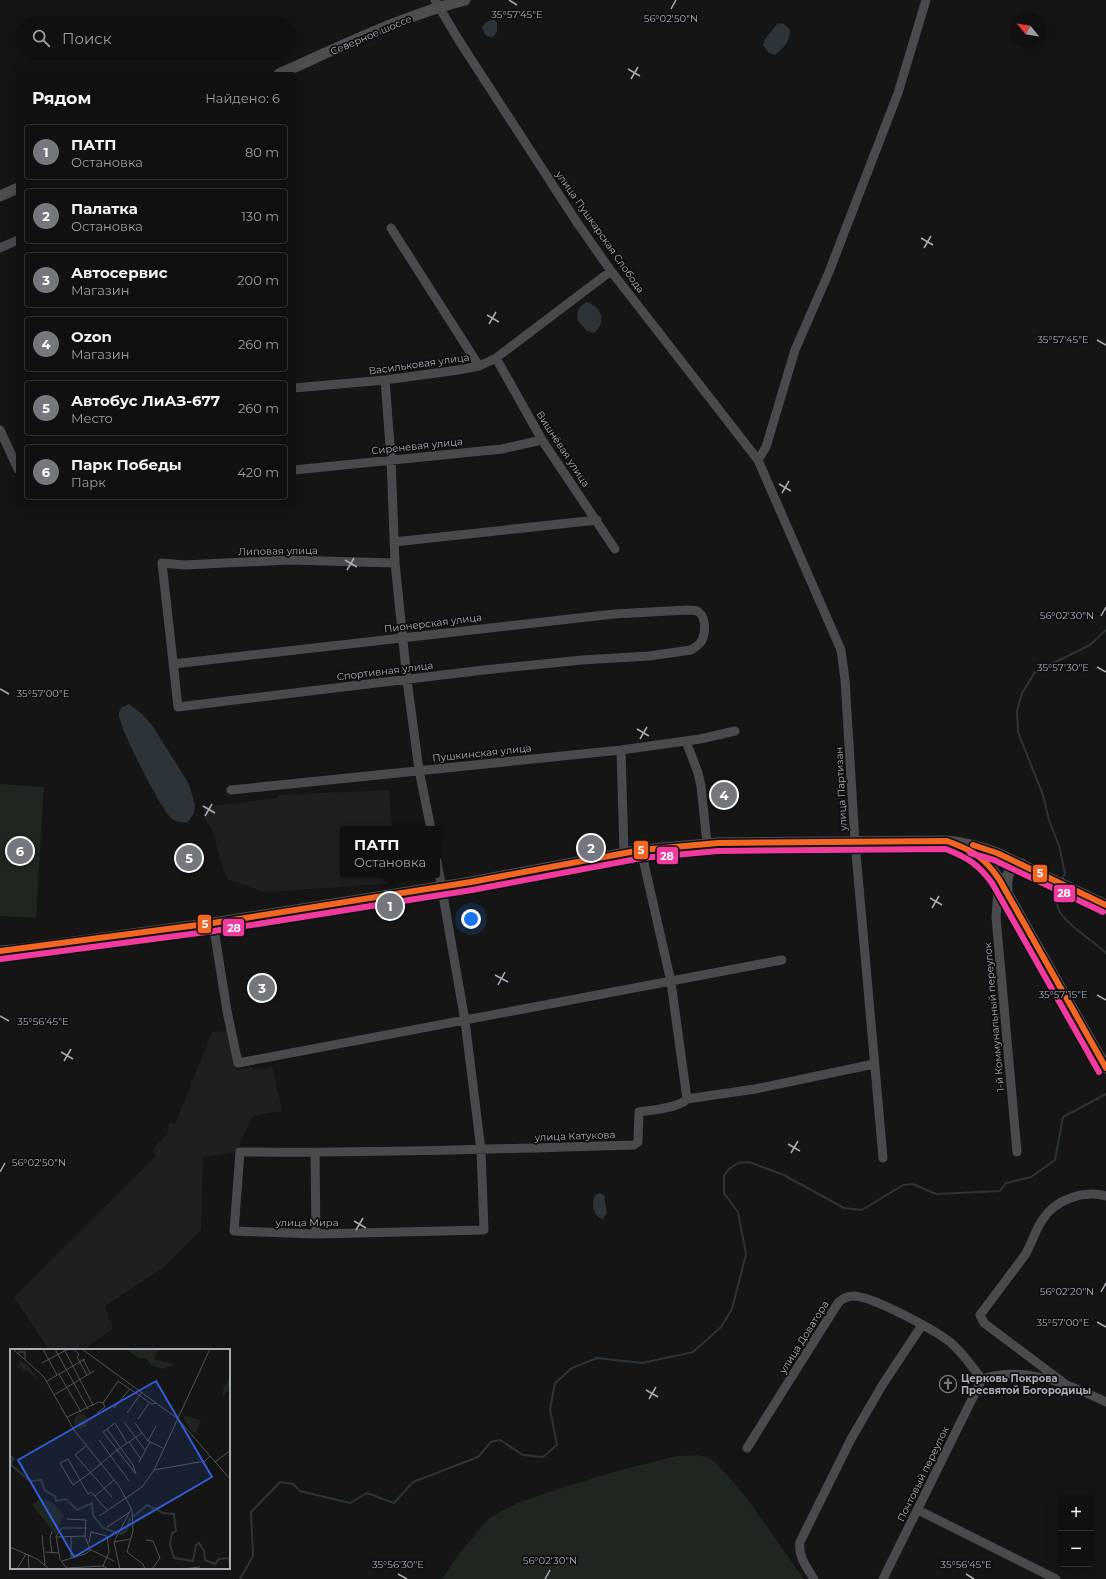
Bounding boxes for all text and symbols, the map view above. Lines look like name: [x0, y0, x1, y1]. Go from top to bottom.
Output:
text: 35°57'45"E: [491, 8, 543, 21]
street label: Северное шоссе: [328, 12, 414, 58]
text: 56°02'50"N: [644, 12, 698, 25]
north arrow: [1010, 12, 1046, 48]
search box: [16, 16, 296, 60]
icon: search: [30, 27, 52, 49]
text: Поиск: [62, 29, 111, 48]
text: Рядом: [32, 88, 91, 108]
text: Найдено: 6: [205, 90, 280, 106]
text: ПАТП: [71, 135, 116, 154]
text: 1: [43, 144, 49, 160]
text: 80 m: [245, 144, 279, 160]
text: Остановка: [71, 154, 143, 170]
street label: улица Пушкарская Слобода: [552, 168, 647, 296]
text: Палатка: [71, 199, 138, 218]
text: 2: [42, 208, 50, 224]
text: 130 m: [241, 208, 279, 224]
text: Остановка: [71, 218, 143, 234]
text: Автосервис: [71, 263, 168, 282]
text: 3: [42, 272, 50, 288]
text: 200 m: [237, 272, 279, 288]
text: Магазин: [71, 282, 130, 298]
text: Ozon: [71, 327, 112, 346]
text: 35°57'45"E: [1037, 333, 1089, 346]
text: 4: [42, 336, 50, 352]
text: 260 m: [238, 336, 279, 352]
text: Магазин: [71, 346, 130, 362]
street label: Васильковая улица: [368, 350, 470, 378]
text: Автобус ЛиАЗ-677: [71, 391, 220, 410]
text: 5: [42, 400, 50, 416]
text: 260 m: [238, 400, 279, 416]
street label: Вишнёвая улица: [533, 408, 593, 490]
text: Место: [71, 410, 113, 426]
street label: Сиреневая улица: [371, 435, 463, 457]
text: Парк Победы: [71, 455, 182, 474]
text: 6: [42, 464, 50, 480]
text: 420 m: [237, 464, 279, 480]
text: Парк: [71, 474, 106, 490]
street label: Липовая улица: [238, 544, 318, 558]
text: 56°02'30"N: [1040, 609, 1094, 622]
street label: Пионерская улица: [383, 611, 483, 635]
street label: Спортивная улица: [336, 659, 434, 683]
text: 35°57'30"E: [1037, 661, 1089, 674]
text: 35°57'00"E: [17, 687, 70, 700]
street label: Пушкинская улица: [432, 741, 532, 765]
street label: улица Партизан: [832, 747, 850, 832]
pin: 4: [711, 780, 737, 810]
popup: [340, 826, 440, 878]
pin: 2: [578, 833, 604, 863]
text: ПАТП: [354, 835, 399, 854]
pin: 6: [7, 836, 33, 866]
line badge: 5: [633, 840, 649, 860]
pin: 5: [176, 843, 202, 873]
text: 5: [638, 843, 645, 857]
line badge: 28: [656, 846, 679, 865]
text: 28: [660, 849, 674, 863]
text: Остановка: [354, 854, 426, 870]
line badge: 5: [1032, 864, 1048, 883]
text: 5: [1037, 866, 1044, 880]
line badge: 28: [1053, 884, 1076, 903]
text: 28: [1057, 886, 1071, 900]
pin: 1: [377, 891, 403, 921]
your location: [461, 909, 481, 929]
line badge: 5: [197, 914, 212, 934]
text: 5: [202, 917, 209, 931]
line badge: 28: [222, 918, 245, 937]
text: 28: [227, 921, 241, 935]
street label: 1-й Коммунальный переулок: [981, 942, 1007, 1092]
pin: 3: [249, 973, 275, 1003]
text: 35°57'15"E: [1038, 988, 1088, 1001]
text: 35°56'45"E: [17, 1015, 69, 1028]
street label: улица Катукова: [533, 1128, 616, 1144]
text: 56°02'50"N: [12, 1156, 66, 1169]
street label: улица Мира: [274, 1216, 339, 1229]
text: 56°02'20"N: [1040, 1285, 1094, 1298]
street label: улица Доватора: [776, 1298, 832, 1377]
text: 35°57'00"E: [1037, 1316, 1090, 1329]
inset map: [10, 1349, 230, 1569]
place label: Церковь Покрова Пресвятой Богородицы: [961, 1372, 1091, 1397]
church icon: Церковь Покрова Пресвятой Богородицы: [938, 1374, 958, 1394]
street label: Почтовый переулок: [894, 1424, 952, 1524]
map controls: [1058, 1495, 1094, 1567]
button: +: [1058, 1495, 1094, 1531]
button: −: [1058, 1531, 1094, 1567]
text: 56°02'30"N: [523, 1554, 577, 1567]
text: 35°56'30"E: [372, 1558, 424, 1571]
text: 35°56'45"E: [940, 1558, 992, 1571]

